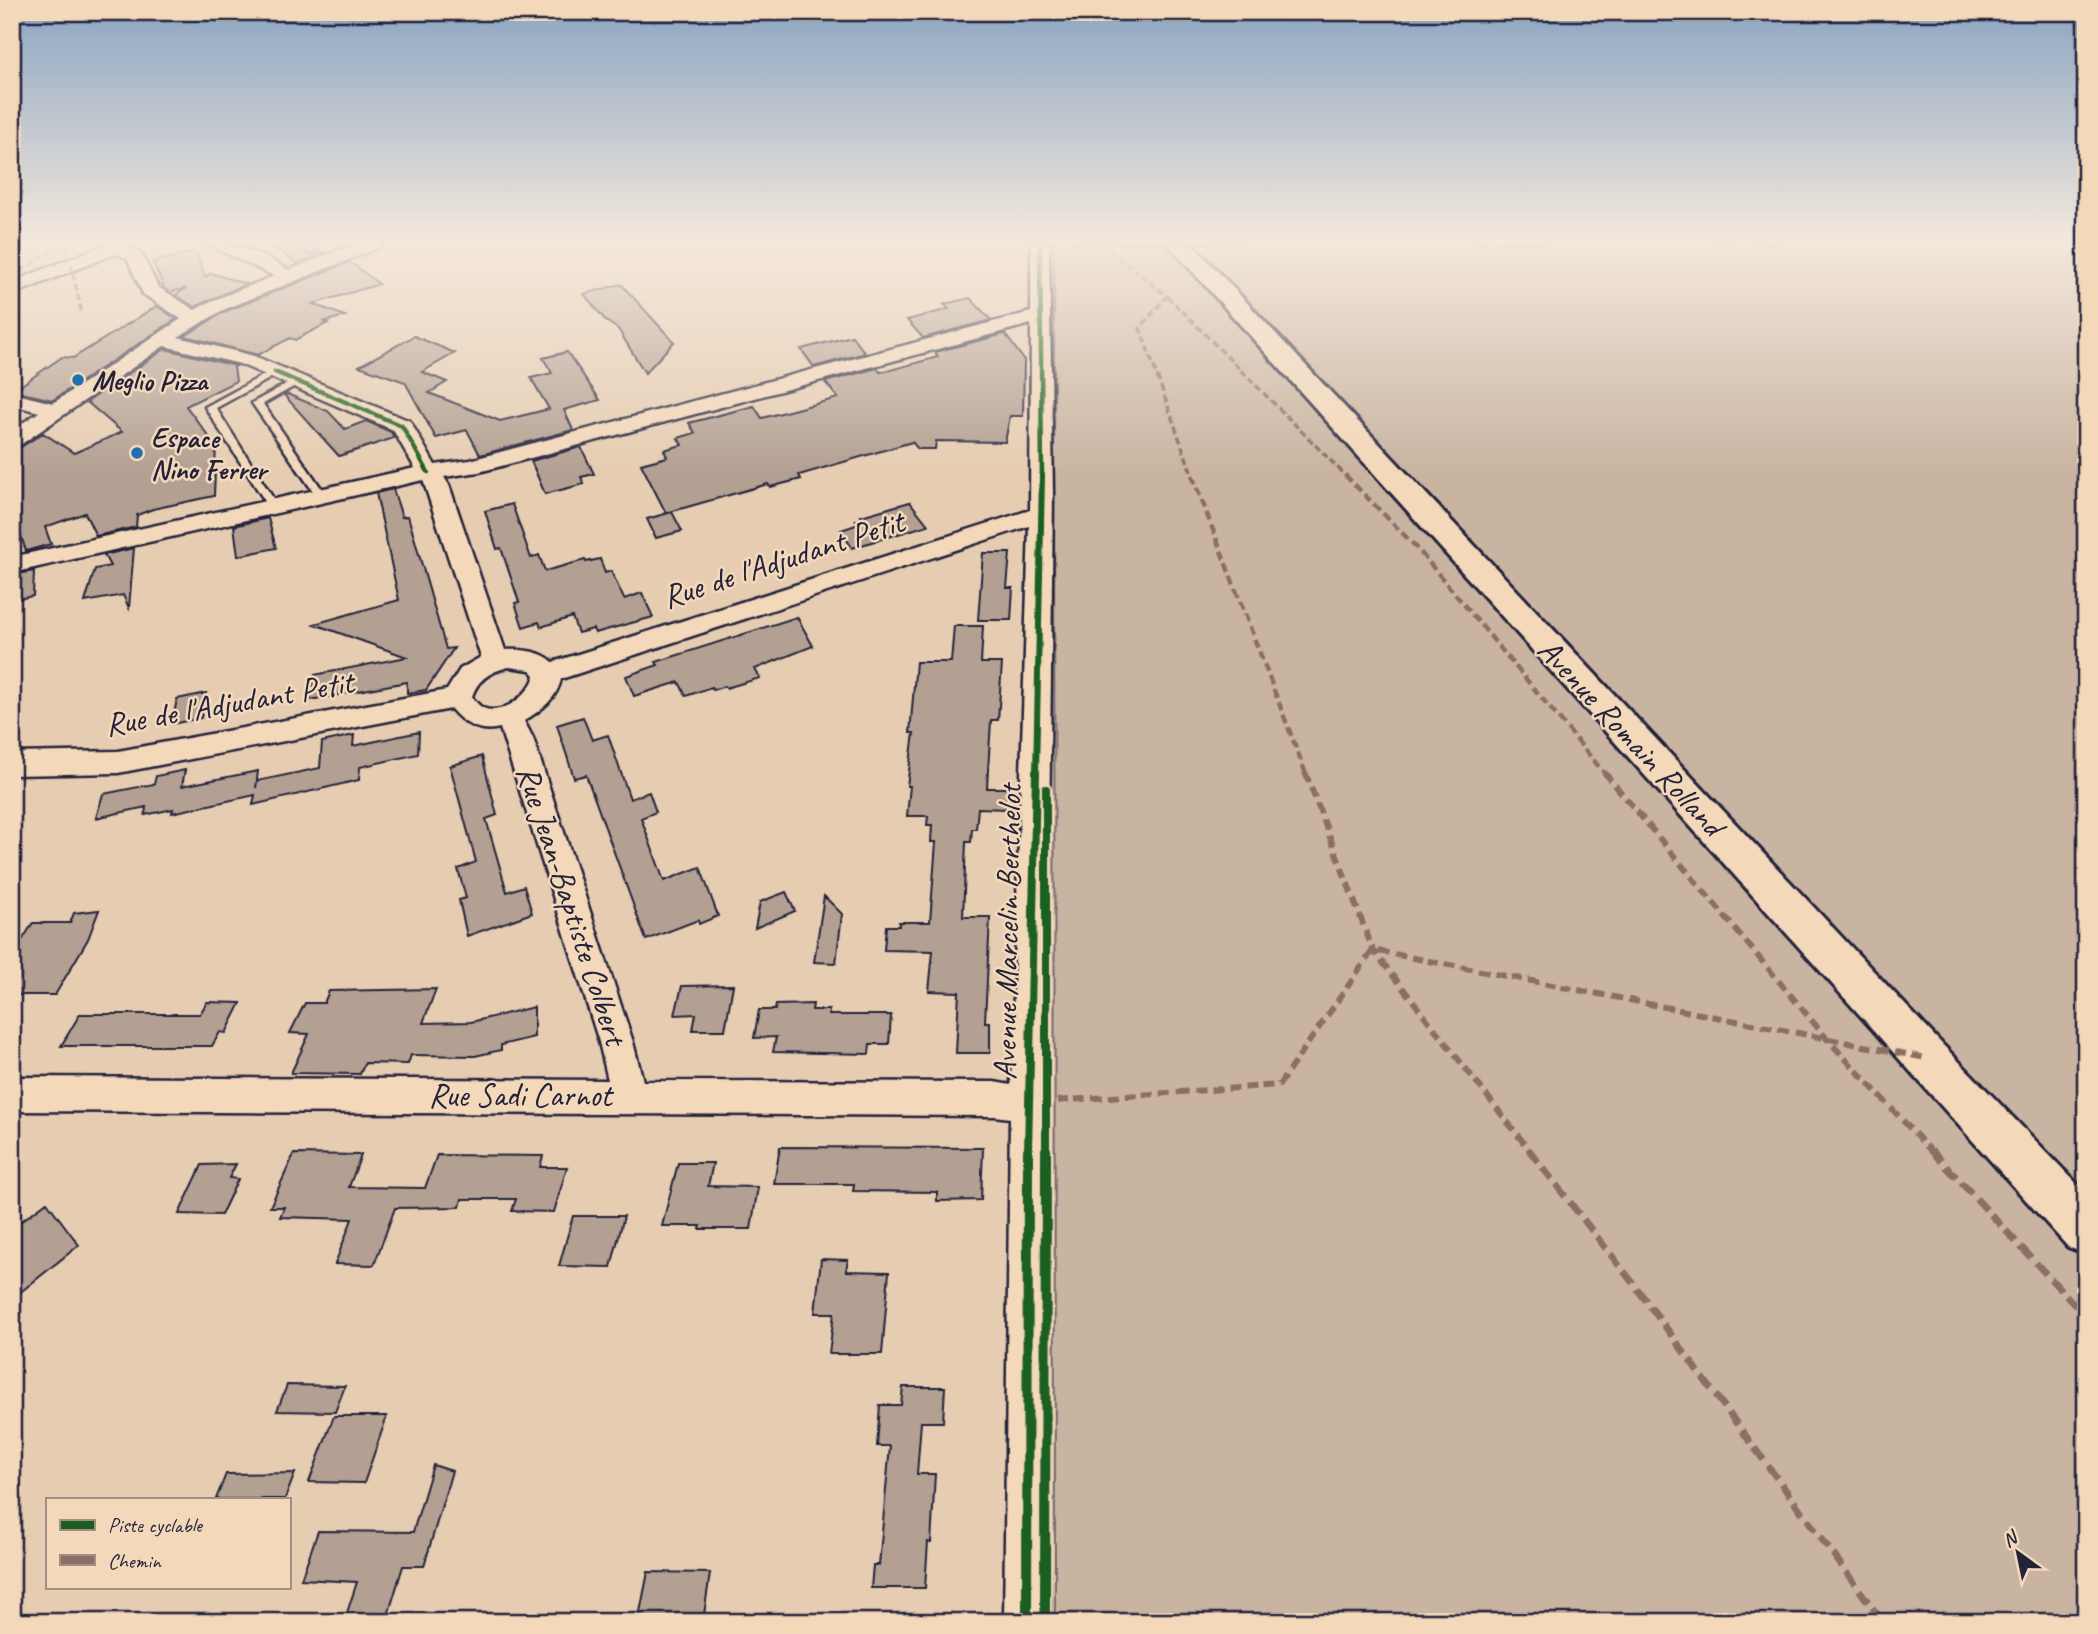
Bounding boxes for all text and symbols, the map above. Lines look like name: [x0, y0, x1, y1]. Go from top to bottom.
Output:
place label: Meglio Pizza: [92, 363, 210, 398]
marker: Meglio Pizza: [70, 372, 86, 388]
place label: Espace Nino Ferrer: [151, 420, 269, 487]
marker: Espace Nino Ferrer: [129, 445, 145, 461]
street label: Rue de l'Adjudant Petit: [657, 499, 912, 618]
street label: Avenue Romain Rolland: [1529, 629, 1737, 848]
street label: Rue de l'Adjudant Petit: [102, 660, 359, 745]
street label: Rue Jean-Baptiste Colbert: [507, 760, 638, 1053]
street label: Avenue Marcelin Berthelot: [983, 781, 1031, 1080]
street label: Rue Sadi Carnot: [429, 1074, 614, 1116]
legend: [46, 1498, 290, 1588]
text: Piste cyclable: [108, 1512, 204, 1538]
north arrow: [1982, 1518, 2052, 1588]
text: N: [1998, 1525, 2023, 1553]
text: Chemin: [108, 1548, 162, 1574]

